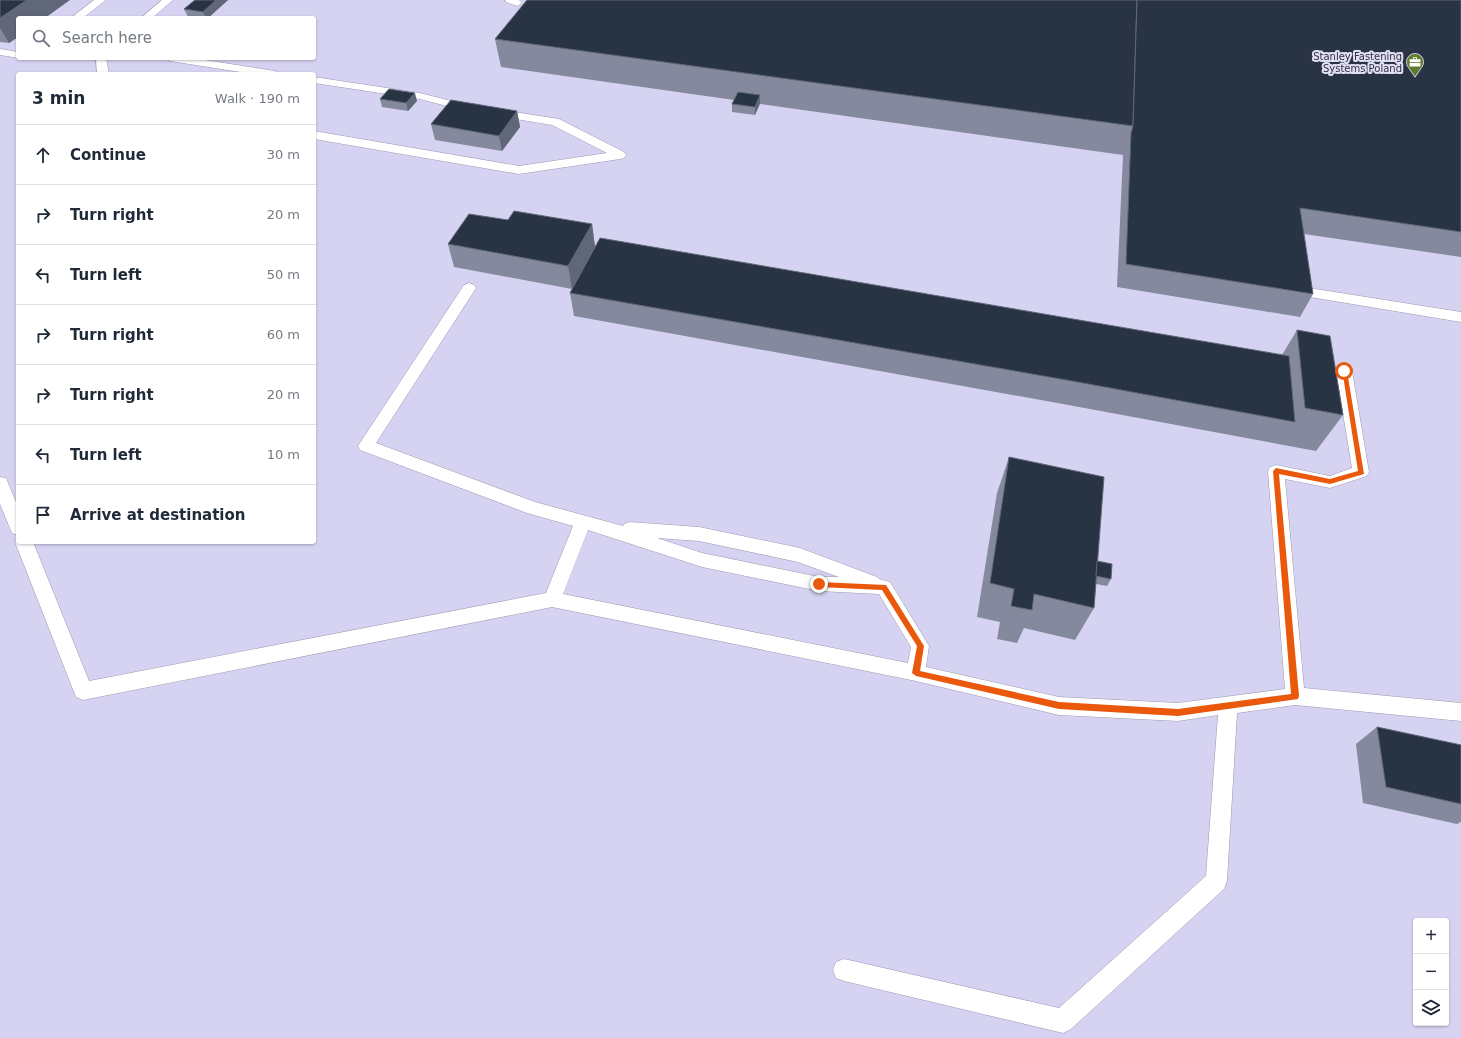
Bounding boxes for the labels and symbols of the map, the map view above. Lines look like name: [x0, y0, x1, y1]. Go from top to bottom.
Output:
place label: Stanley Fastening Systems Poland: [1313, 51, 1402, 74]
office icon: Stanley Fastening Systems Poland: [1405, 52, 1425, 77]
route start: [1335, 362, 1353, 380]
route end: [810, 575, 828, 593]

